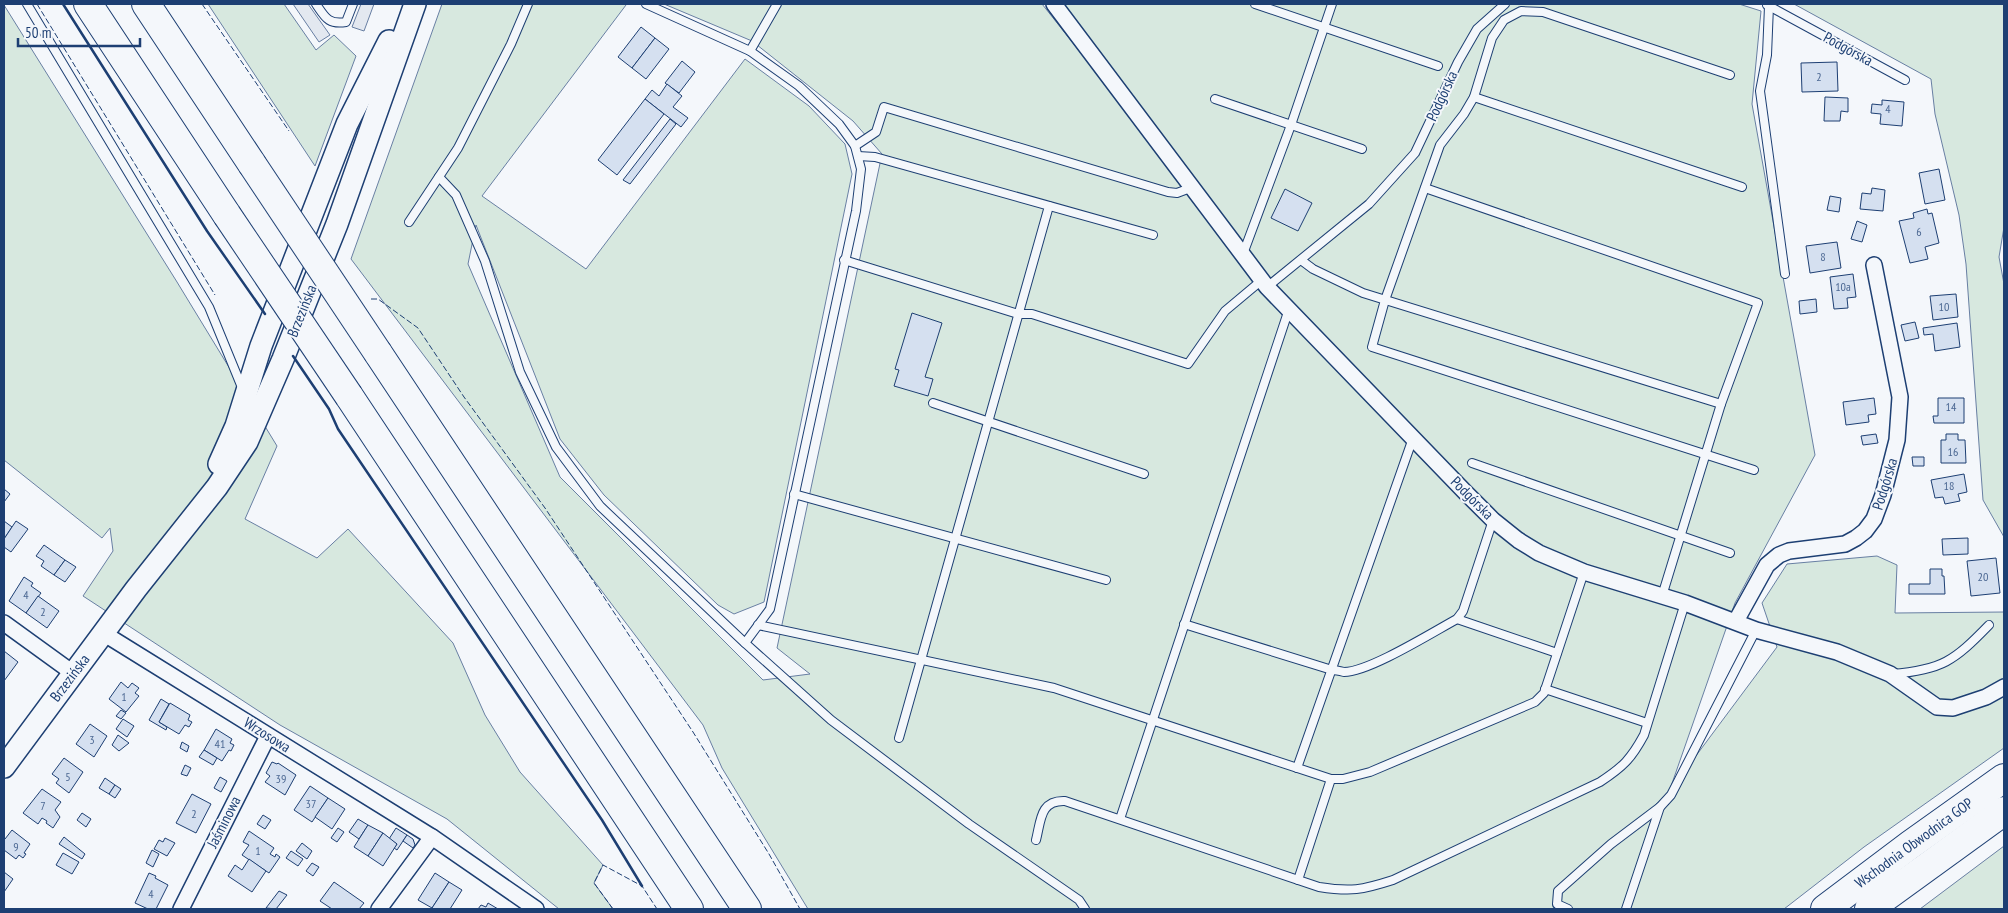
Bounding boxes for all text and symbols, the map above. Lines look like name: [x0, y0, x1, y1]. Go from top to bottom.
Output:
scale bar: [18, 15, 140, 47]
text: 50 m: [25, 23, 51, 42]
street label: Podgórska: [1820, 27, 1876, 70]
street label: Podgórska: [1422, 68, 1461, 124]
house number: 2: [1816, 69, 1822, 84]
house number: 4: [1885, 101, 1891, 116]
house number: 6: [1916, 224, 1922, 239]
house number: 8: [1820, 249, 1826, 264]
house number: 10a: [1835, 279, 1851, 294]
street label: Brzezińska: [282, 282, 321, 340]
house number: 10: [1939, 299, 1949, 314]
house number: 14: [1946, 399, 1957, 414]
house number: 16: [1948, 444, 1958, 459]
street label: Podgórska: [1868, 456, 1901, 512]
street label: Podgórska: [1447, 472, 1498, 523]
house number: 18: [1944, 478, 1954, 493]
house number: 20: [1978, 569, 1988, 584]
house number: 4: [23, 587, 29, 602]
house number: 2: [40, 604, 46, 619]
street label: Brzezińska: [46, 650, 94, 705]
house number: 1: [121, 689, 127, 704]
street label: Wrzosowa: [240, 713, 294, 756]
house number: 3: [89, 732, 95, 747]
house number: 41: [215, 736, 225, 751]
house number: 5: [65, 769, 71, 784]
house number: 39: [276, 771, 286, 786]
street label: Jaśminowa: [202, 793, 245, 852]
street label: Wschodnia Obwodnica GOP: [1851, 793, 1977, 892]
house number: 37: [306, 796, 316, 811]
house number: 7: [40, 798, 46, 813]
house number: 2: [191, 806, 197, 821]
house number: 9: [13, 839, 19, 854]
house number: 1: [255, 843, 261, 858]
house number: 4: [148, 886, 154, 901]

